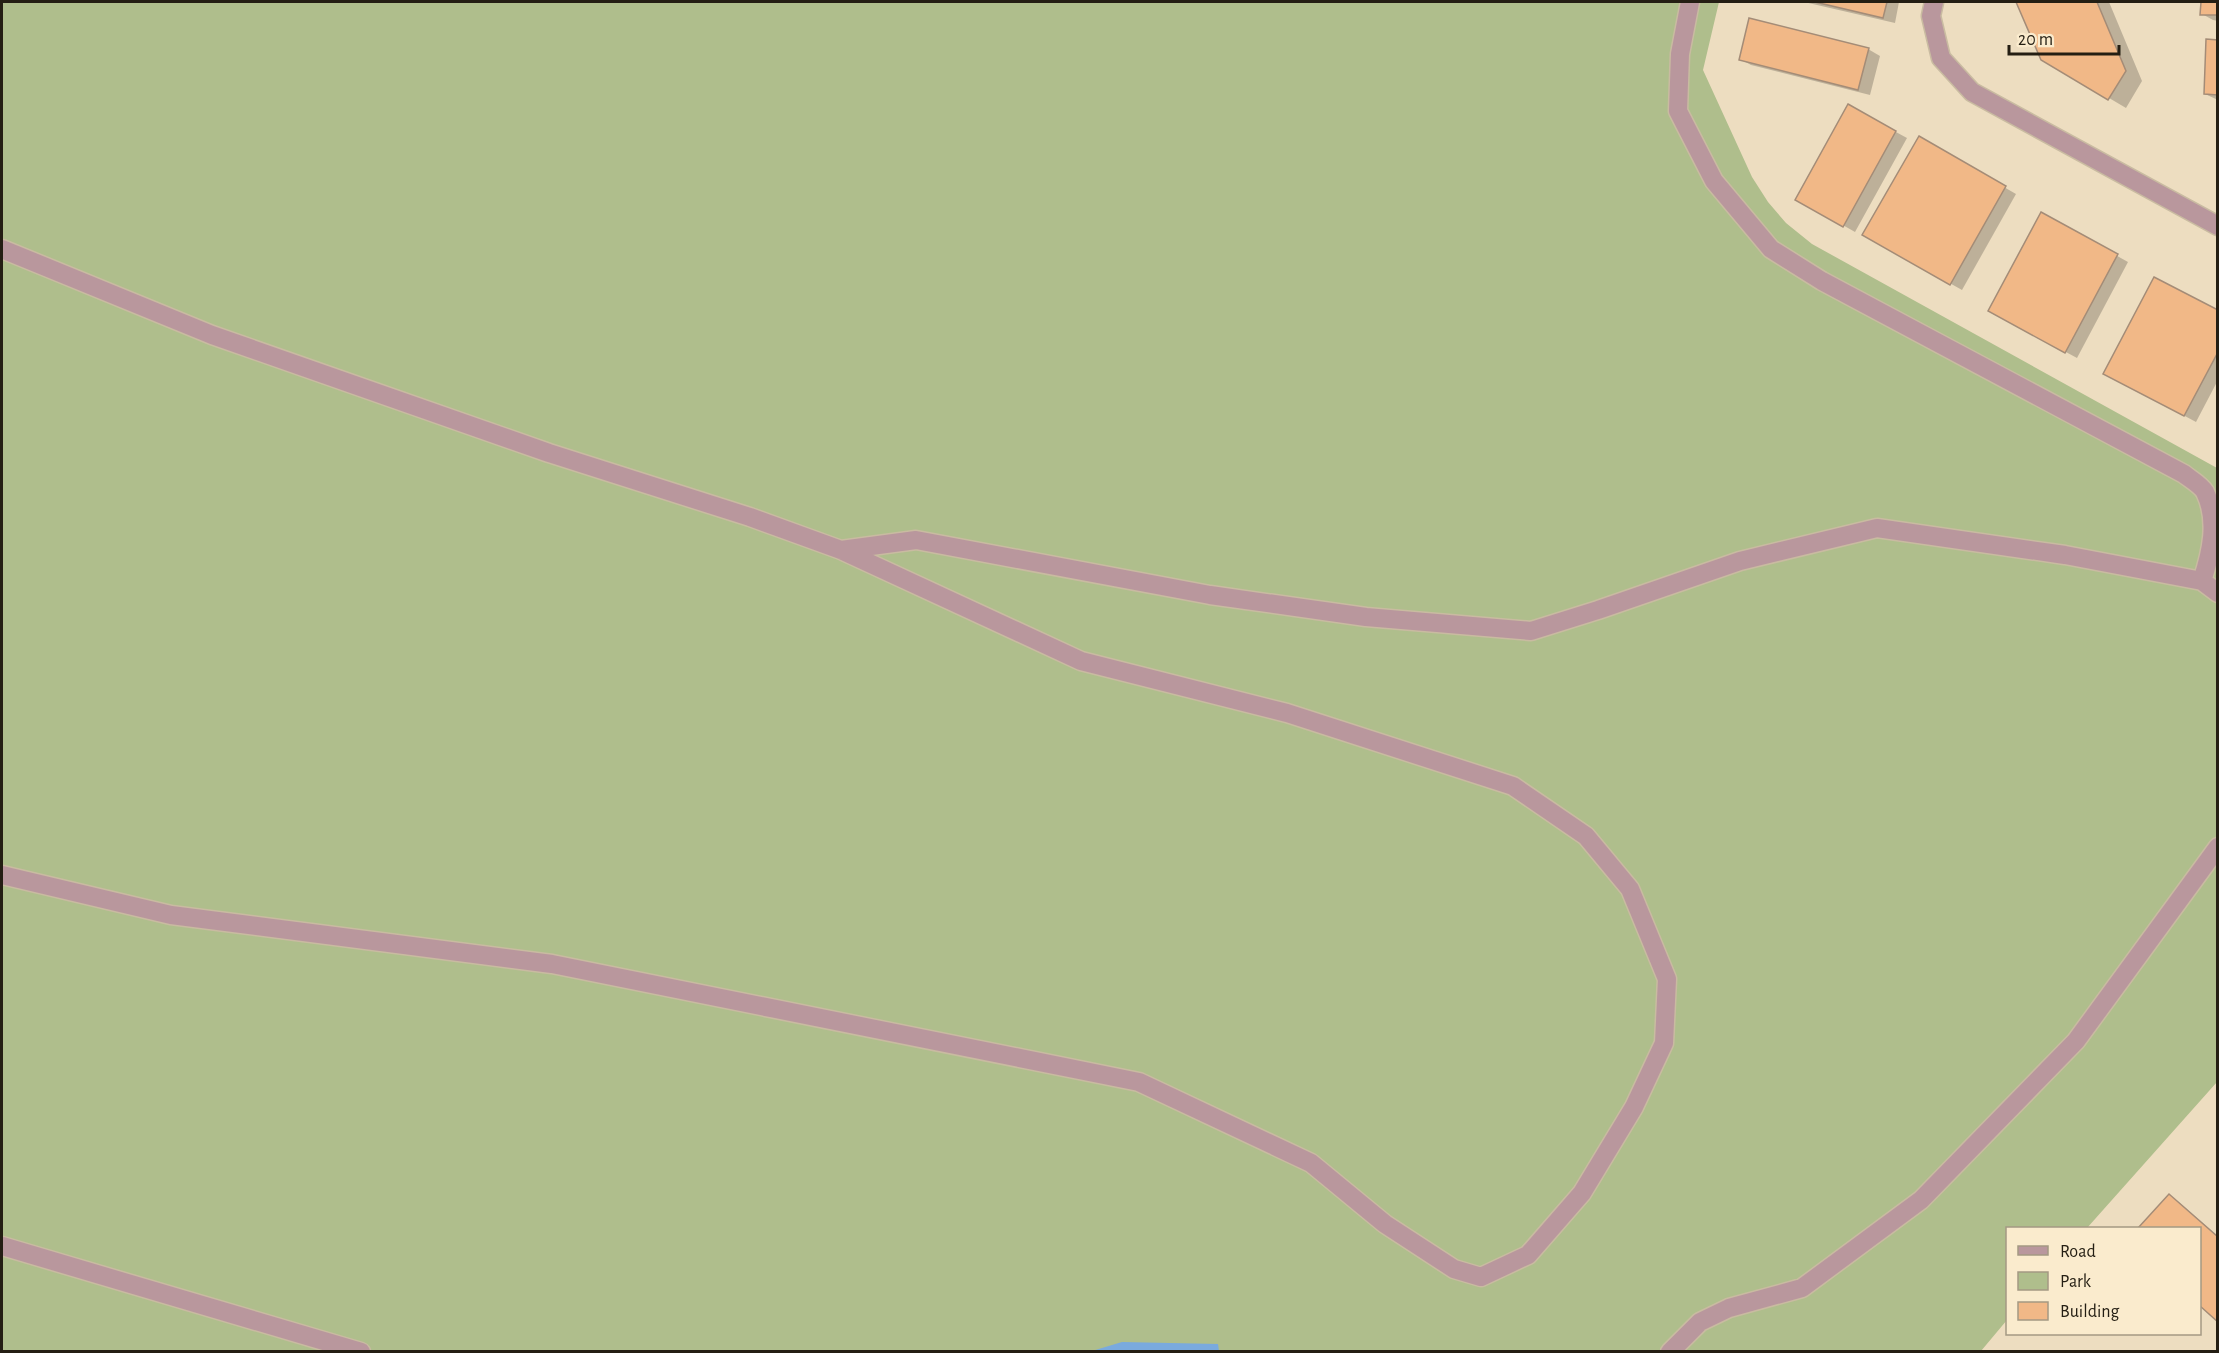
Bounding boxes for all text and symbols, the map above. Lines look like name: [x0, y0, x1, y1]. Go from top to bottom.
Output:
scale bar: [2009, 18, 2118, 56]
text: 20 m: [2018, 31, 2053, 49]
legend: [2006, 1227, 2201, 1335]
text: Road: [2060, 1243, 2096, 1261]
text: Park: [2060, 1273, 2092, 1291]
text: Building: [2060, 1303, 2120, 1321]

